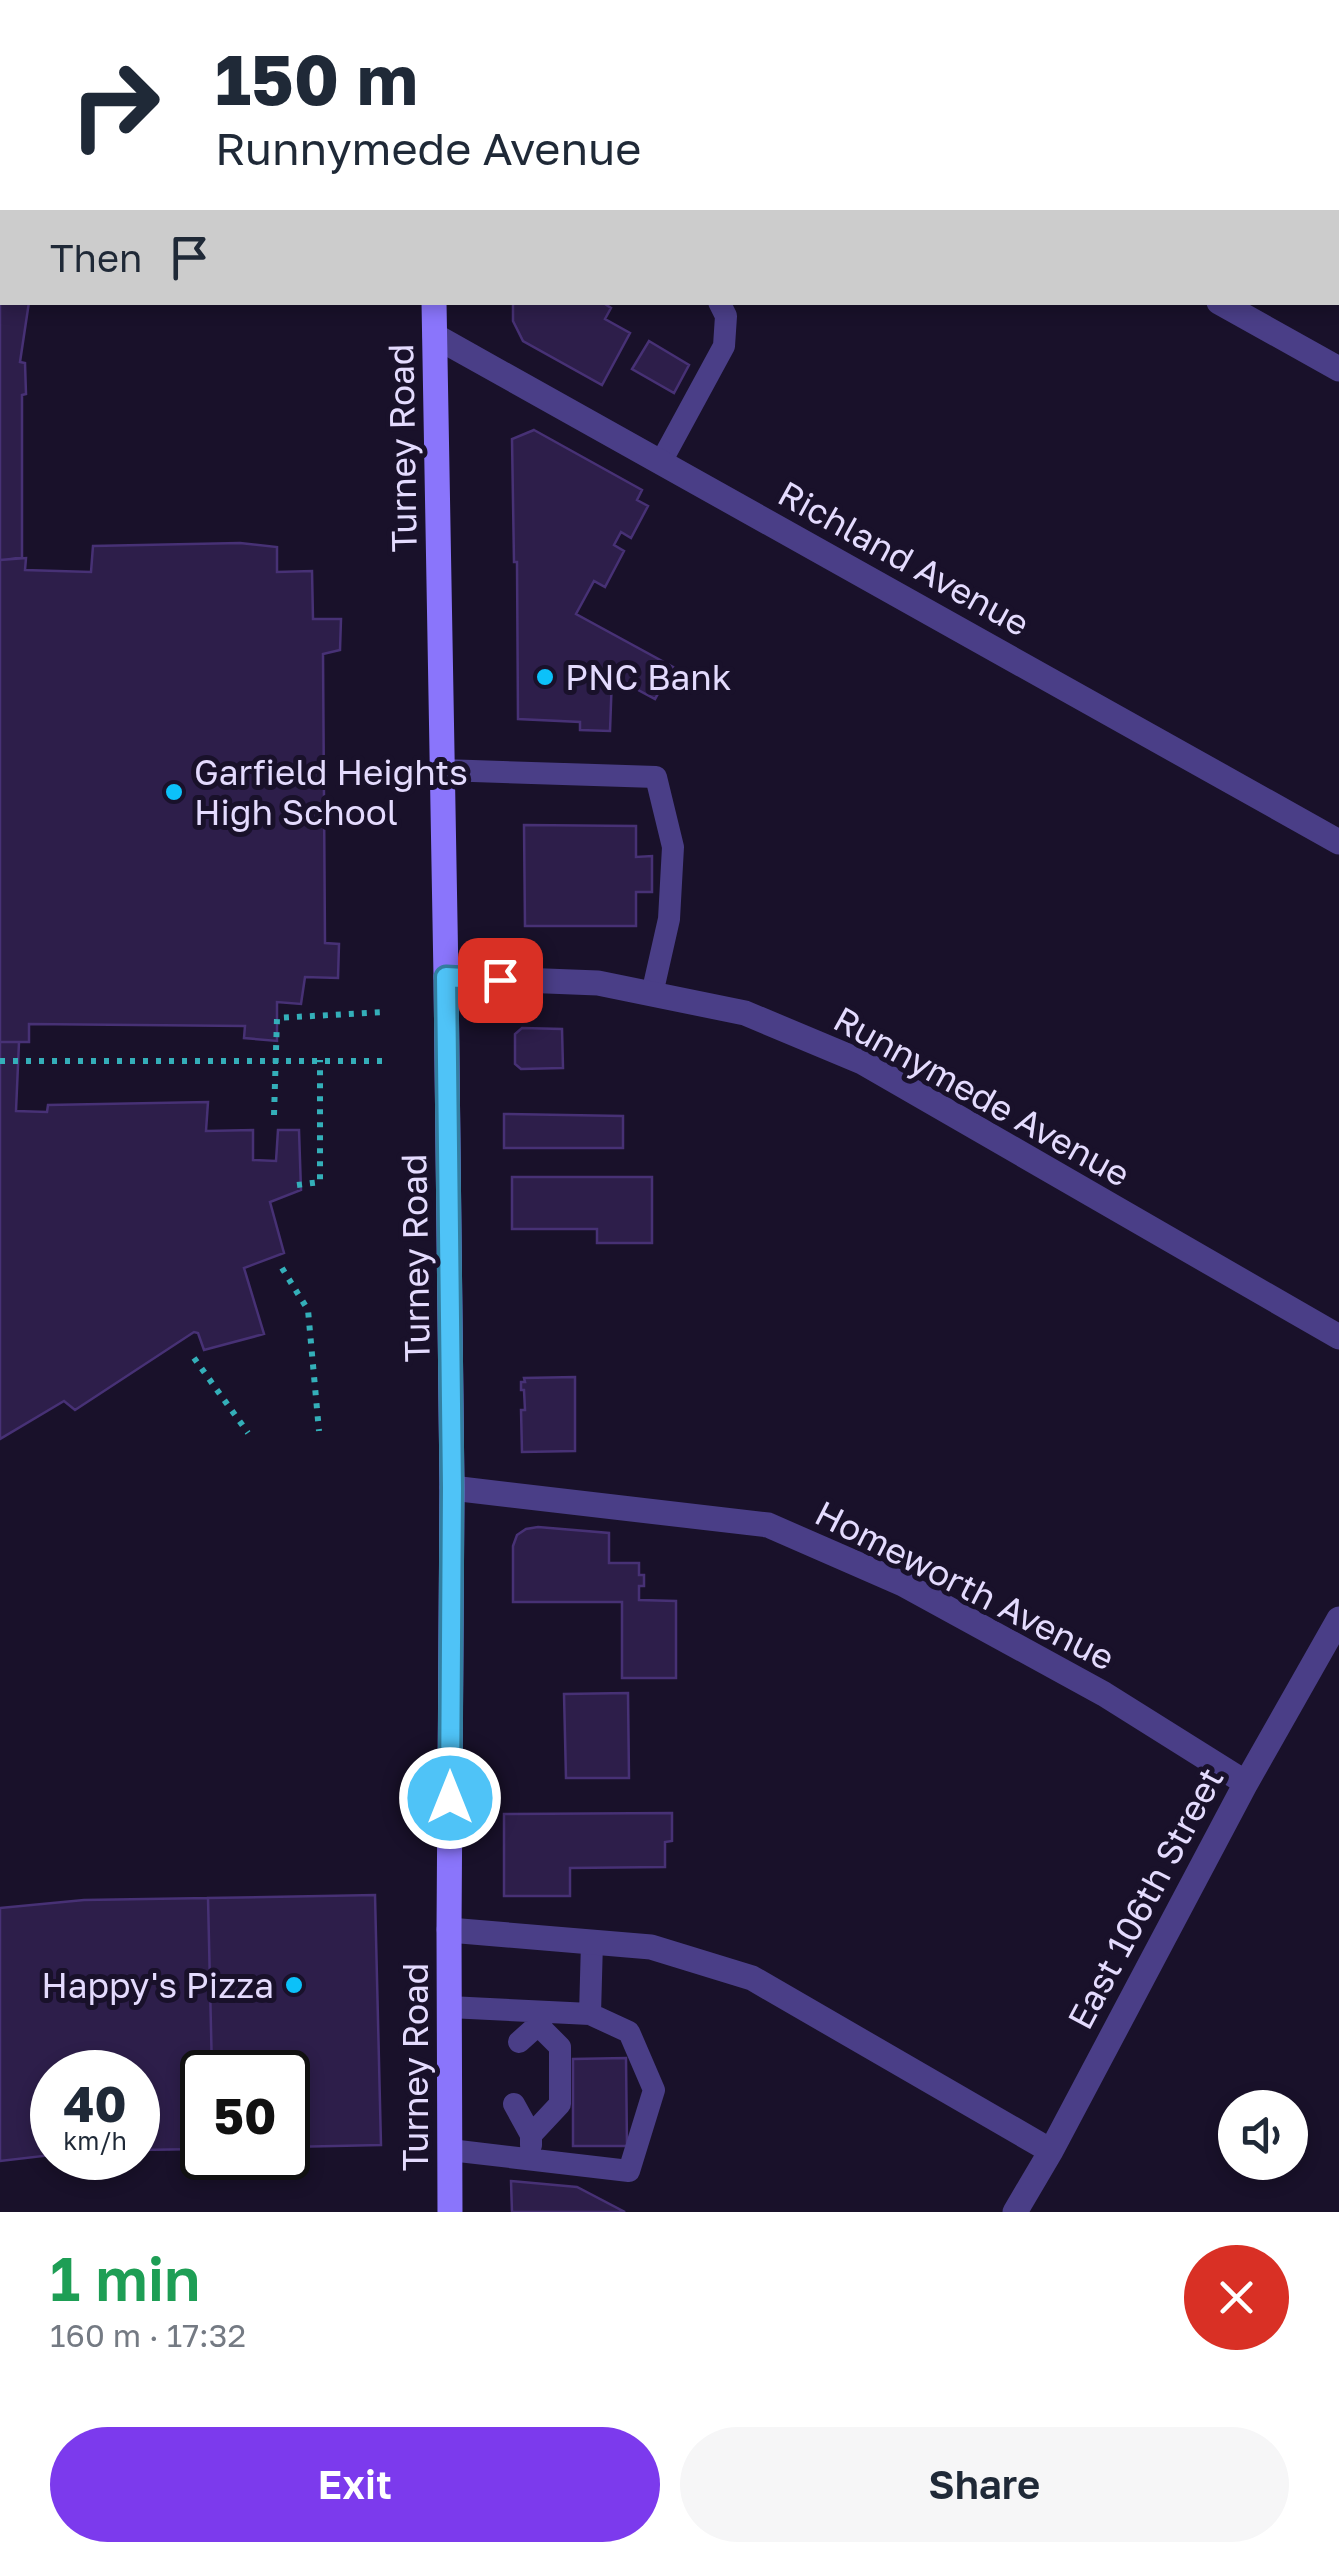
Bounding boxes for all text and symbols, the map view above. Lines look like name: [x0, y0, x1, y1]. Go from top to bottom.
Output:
text: 150 m: [215, 36, 418, 120]
icon: right: [50, 40, 180, 170]
text: Runnymede Avenue: [215, 121, 641, 175]
icon: arrive: [162, 230, 217, 285]
text: Then: [50, 235, 142, 280]
street label: Turney Road: [379, 343, 425, 553]
street label: Richland Avenue: [771, 472, 1037, 644]
place label: PNC Bank: [565, 656, 732, 698]
marker: PNC Bank: [534, 666, 556, 688]
place label: Garfield Heights High School: [194, 751, 468, 833]
marker: Garfield Heights High School: [163, 781, 185, 803]
pin: [458, 938, 543, 1023]
icon: arrive: [473, 953, 528, 1008]
street label: Runnymede Avenue: [827, 997, 1137, 1195]
street label: Turney Road: [392, 1153, 438, 1363]
street label: Homeworth Avenue: [809, 1491, 1121, 1679]
position arrow: [398, 1746, 502, 1850]
street label: East 106th Street: [1058, 1760, 1232, 2036]
street label: Turney Road: [394, 1963, 436, 2171]
place label: Happy's Pizza: [41, 1964, 274, 2006]
marker: Happy's Pizza: [283, 1974, 305, 1996]
speed limit sign: 50: [180, 2050, 310, 2180]
text: 40: [63, 2073, 127, 2133]
map controls: [1218, 2090, 1308, 2180]
button: sound: [1218, 2090, 1308, 2180]
text: km/h: [63, 2125, 127, 2156]
text: 1 min: [50, 2242, 200, 2314]
button: close: [1184, 2245, 1289, 2350]
text: 160 m · 17:32: [50, 2316, 246, 2354]
button: Exit: [50, 2427, 660, 2542]
button: Share: [680, 2427, 1289, 2542]

